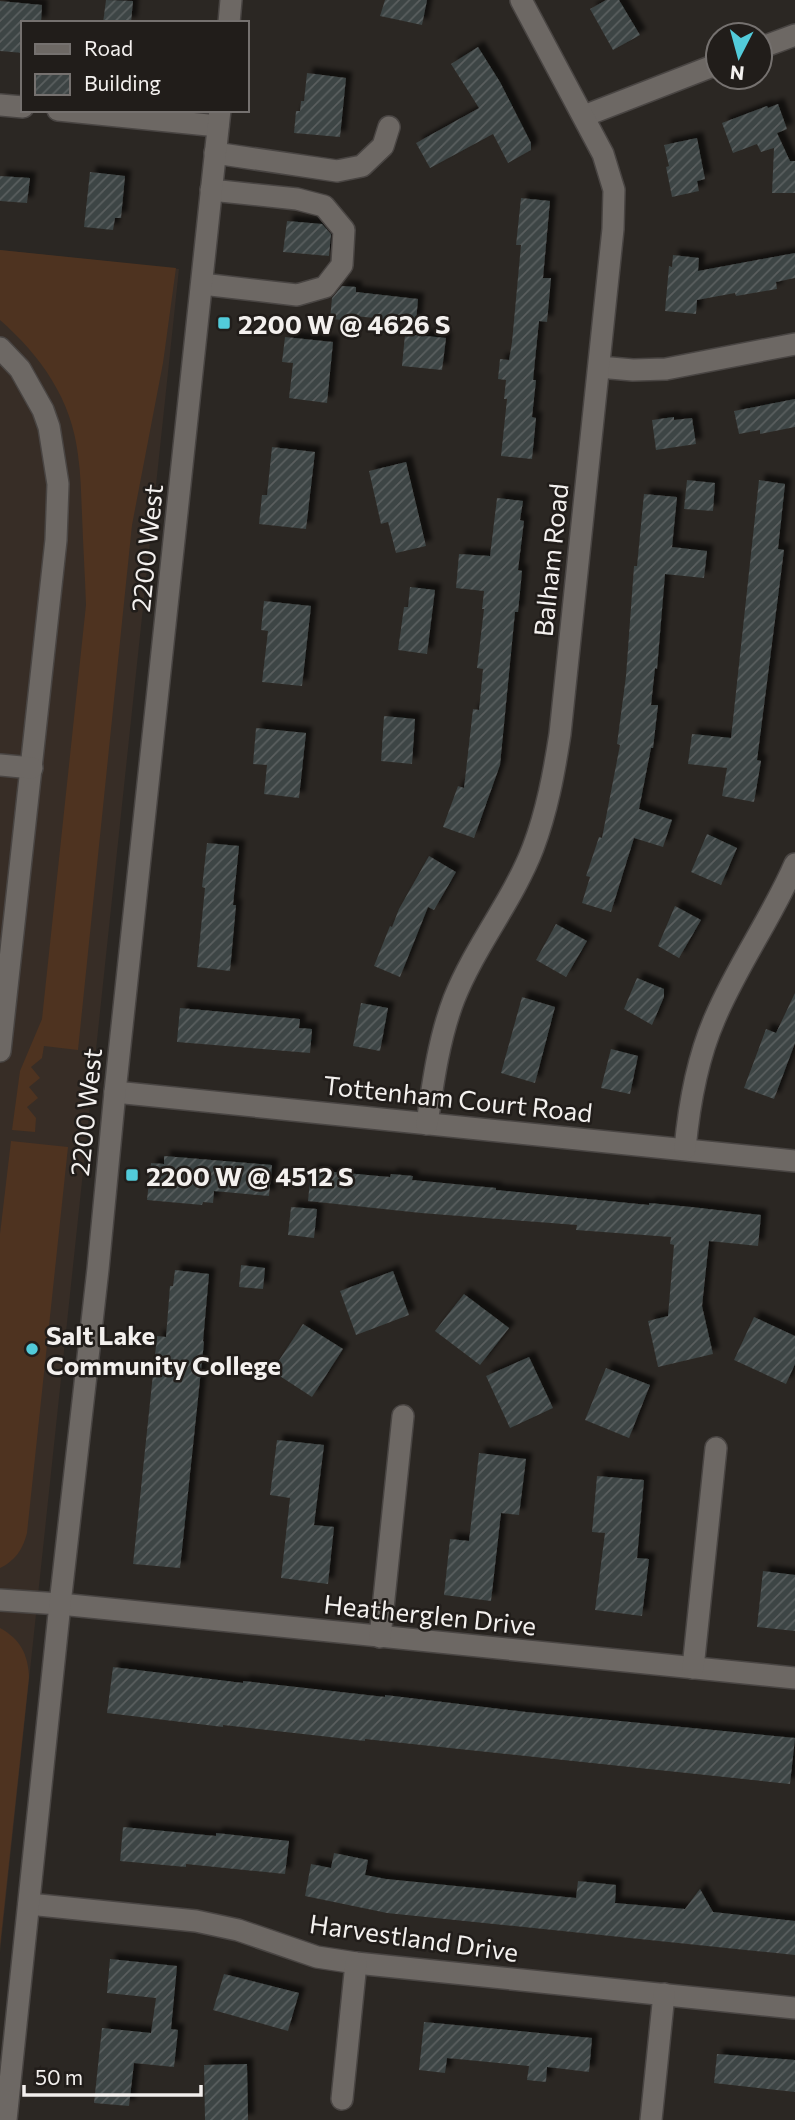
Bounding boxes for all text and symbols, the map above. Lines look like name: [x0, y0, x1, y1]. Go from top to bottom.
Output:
legend: [21, 21, 248, 112]
north arrow: [704, 21, 774, 91]
text: Road: [84, 35, 133, 60]
text: N: [729, 61, 745, 86]
text: Building: [84, 70, 161, 95]
place label: 2200 W @ 4626 S: [238, 308, 450, 339]
marker: 2200 W @ 4626 S: [216, 315, 232, 331]
street label: 2200 West: [124, 482, 168, 614]
street label: Balham Road: [527, 482, 573, 638]
street label: 2200 West: [63, 1046, 107, 1178]
street label: Tottenham Court Road: [322, 1068, 594, 1128]
place label: 2200 W @ 4512 S: [146, 1160, 354, 1191]
marker: 2200 W @ 4512 S: [124, 1167, 140, 1183]
place label: Salt Lake Community College: [46, 1319, 281, 1380]
marker: Salt Lake Community College: [24, 1341, 40, 1357]
street label: Heatherglen Drive: [322, 1587, 538, 1641]
street label: Harvestland Drive: [308, 1907, 520, 1967]
scale bar: [24, 2054, 201, 2098]
text: 50 m: [35, 2064, 83, 2089]

